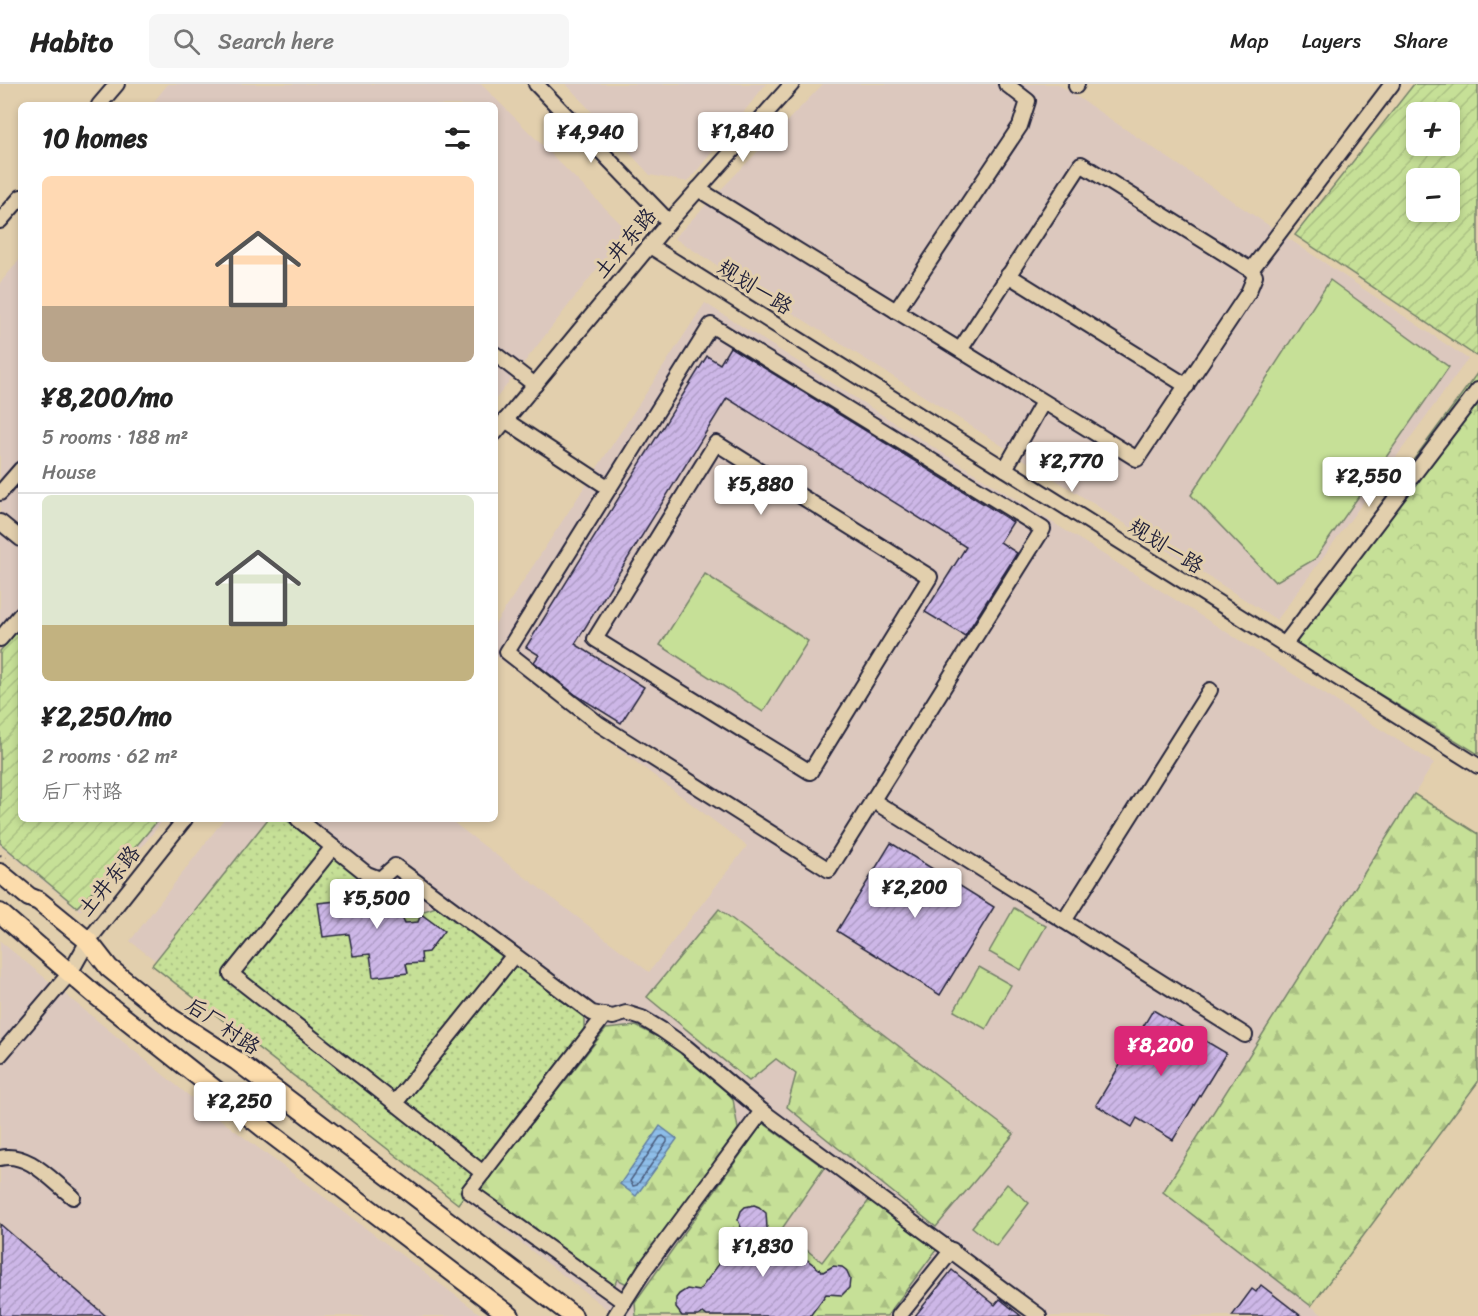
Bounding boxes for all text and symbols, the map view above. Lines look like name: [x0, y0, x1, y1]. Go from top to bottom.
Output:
search box: [149, 14, 569, 68]
text: Habito: [30, 17, 113, 66]
text: Search here: [218, 22, 334, 61]
text: Map: [1230, 22, 1269, 60]
text: Layers: [1302, 22, 1361, 60]
text: Share: [1394, 22, 1448, 60]
icon: search: [170, 25, 203, 58]
map controls: [1406, 102, 1460, 222]
button: +: [1406, 102, 1460, 156]
pin: ¥1,840: [694, 112, 792, 163]
pin: ¥4,940: [542, 113, 640, 164]
text: ¥1,840: [712, 114, 774, 149]
text: 10 homes: [42, 115, 147, 161]
text: ¥4,940: [558, 115, 624, 150]
icon: filters: [441, 122, 474, 155]
button: −: [1406, 168, 1460, 222]
street label: 土井东路: [583, 199, 667, 287]
icon: home: [204, 215, 312, 323]
street label: 规划一路: [709, 249, 801, 325]
text: ¥8,200/mo: [42, 374, 173, 420]
text: 5 rooms · 188 m²: [42, 420, 188, 455]
pin: ¥2,770: [1023, 442, 1121, 493]
text: ¥2,770: [1040, 444, 1104, 479]
text: House: [42, 455, 96, 490]
pin: ¥2,550: [1320, 457, 1418, 508]
text: ¥2,550: [1336, 459, 1402, 494]
pin: ¥5,880: [712, 465, 810, 516]
text: ¥5,880: [728, 467, 794, 502]
street label: 规划一路: [1120, 508, 1212, 584]
icon: home: [204, 534, 312, 642]
text: ¥2,250/mo: [42, 693, 172, 739]
text: 2 rooms · 62 m²: [42, 739, 178, 774]
text: 后厂村路: [42, 774, 122, 809]
street label: 土井东路: [68, 836, 150, 926]
pin: ¥2,200: [866, 868, 964, 919]
text: ¥2,200: [883, 870, 947, 905]
pin: ¥5,500: [328, 879, 426, 930]
text: ¥5,500: [344, 881, 410, 916]
street label: 后厂村路: [178, 987, 268, 1065]
pin: ¥8,200: [1112, 1026, 1210, 1077]
text: ¥8,200: [1128, 1028, 1194, 1063]
pin: ¥2,250: [191, 1082, 289, 1133]
text: ¥2,250: [208, 1084, 272, 1119]
pin: ¥1,830: [714, 1227, 812, 1278]
text: ¥1,830: [733, 1229, 793, 1264]

